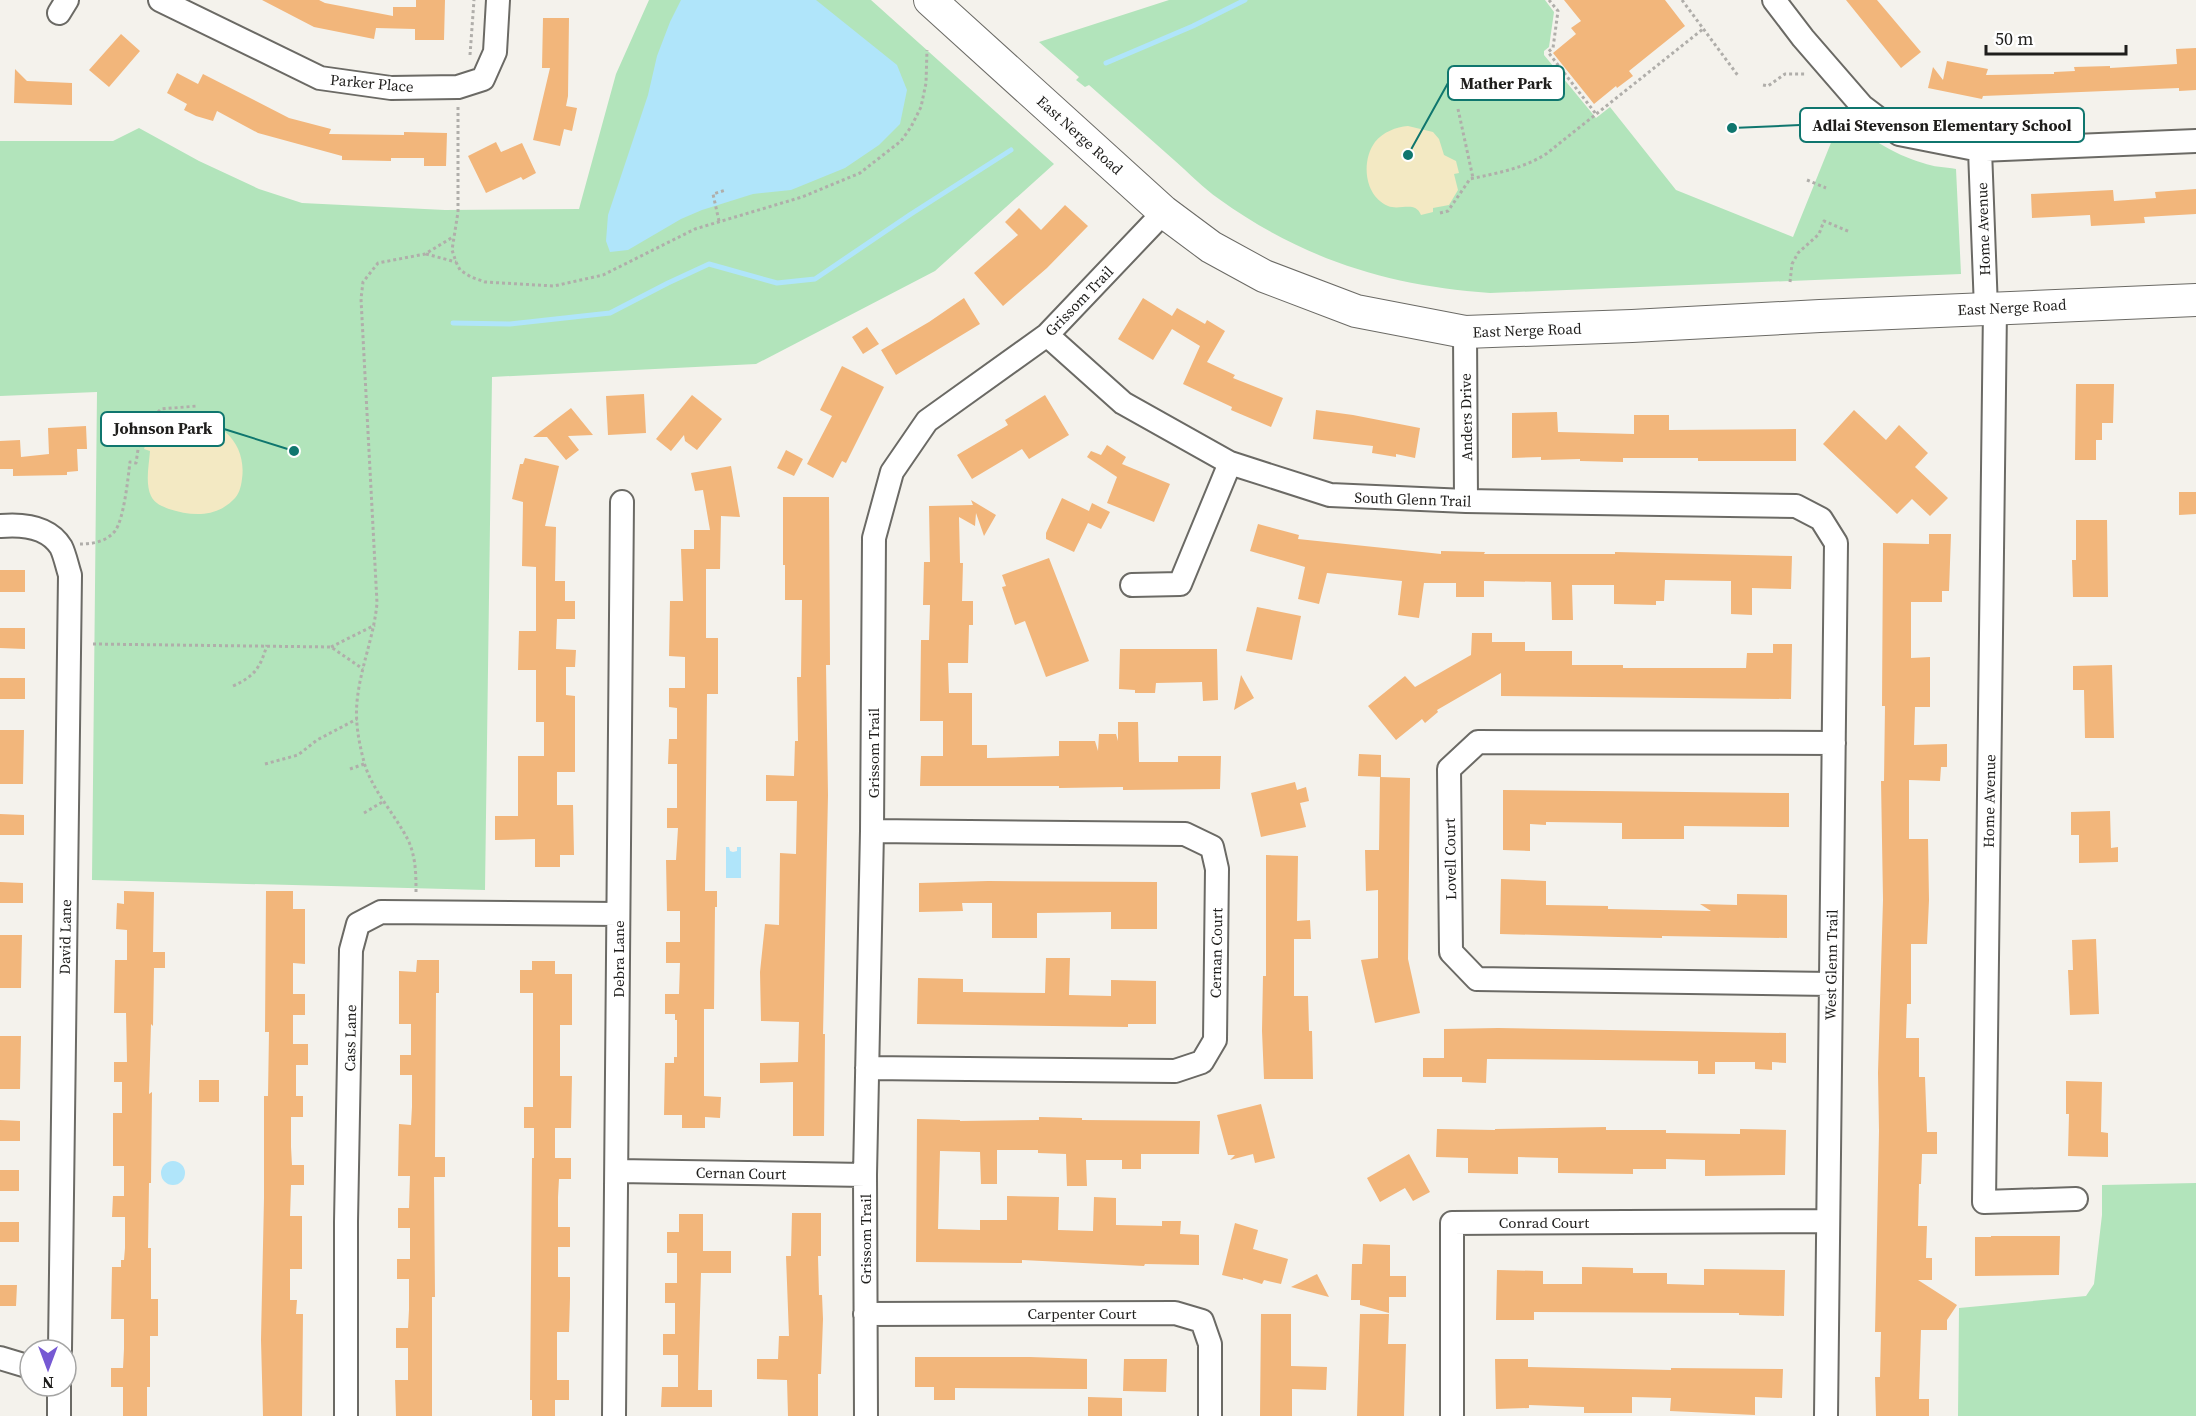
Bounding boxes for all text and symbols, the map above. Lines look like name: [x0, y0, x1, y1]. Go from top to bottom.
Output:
scale bar: [1986, 18, 2126, 56]
text: 50 m: [1995, 26, 2033, 51]
callout: Mather Park: [1448, 66, 1564, 100]
street label: Parker Place: [329, 69, 415, 97]
text: Mather Park: [1460, 72, 1552, 94]
street label: East Nerge Road: [1032, 91, 1128, 180]
callout: Adlai Stevenson Elementary School: [1800, 108, 2084, 142]
text: Adlai Stevenson Elementary School: [1812, 114, 2072, 136]
street label: Home Avenue: [1971, 181, 1995, 276]
street label: Grissom Trail: [1040, 261, 1118, 341]
street label: East Nerge Road: [1957, 294, 2067, 320]
street label: East Nerge Road: [1472, 318, 1582, 342]
street label: Anders Drive: [1455, 373, 1477, 461]
callout: Johnson Park: [101, 412, 224, 446]
text: Johnson Park: [113, 417, 213, 439]
street label: South Glenn Trail: [1354, 486, 1472, 512]
street label: Grissom Trail: [863, 707, 884, 798]
street label: Home Avenue: [1978, 754, 2000, 848]
street label: Lovell Court: [1439, 818, 1461, 900]
street label: David Lane: [54, 899, 76, 975]
street label: Cernan Court: [1205, 907, 1227, 998]
street label: West Glenn Trail: [1820, 909, 1842, 1021]
street label: Debra Lane: [608, 920, 629, 998]
street label: Cass Lane: [339, 1004, 361, 1072]
street label: Cernan Court: [696, 1162, 787, 1184]
street label: Grissom Trail: [855, 1193, 876, 1284]
street label: Conrad Court: [1499, 1212, 1589, 1233]
street label: Carpenter Court: [1028, 1303, 1137, 1324]
north arrow: [18, 1338, 78, 1398]
text: N: [42, 1372, 54, 1394]

